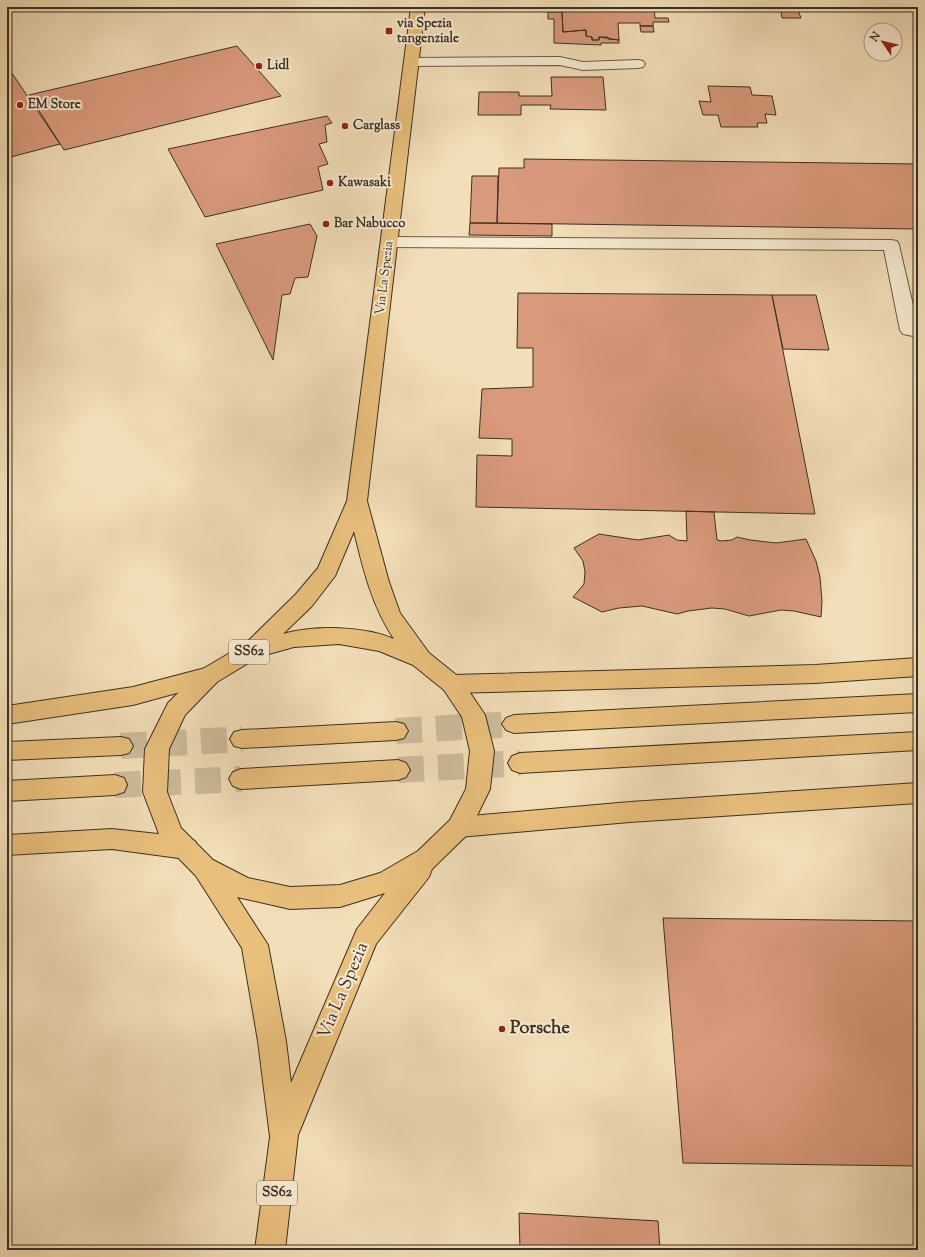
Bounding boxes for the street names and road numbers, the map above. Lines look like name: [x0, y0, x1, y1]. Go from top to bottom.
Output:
street label: Via La Spezia: [372, 240, 398, 316]
road number: SS62: [229, 640, 269, 664]
street label: Via La Spezia: [312, 939, 376, 1043]
road number: SS62: [257, 1181, 297, 1205]

